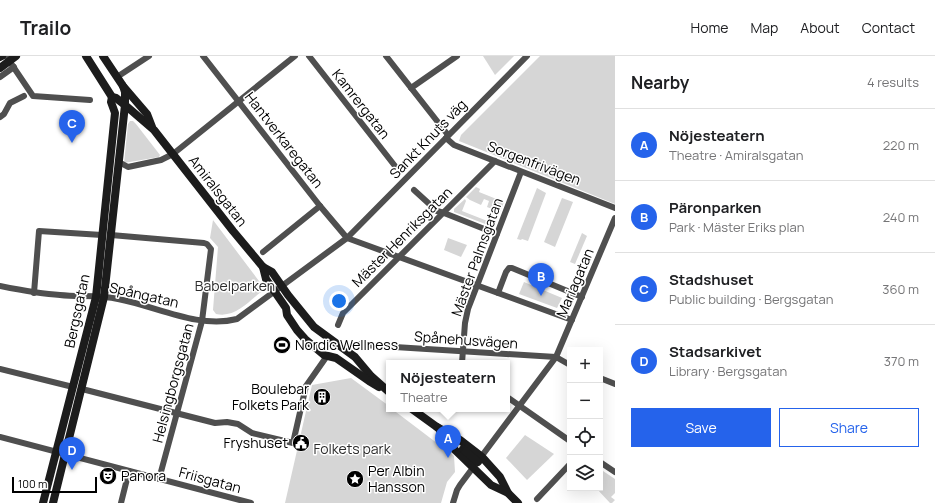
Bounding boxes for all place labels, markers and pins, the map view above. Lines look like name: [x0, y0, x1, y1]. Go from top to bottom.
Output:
pin: C: [59, 110, 85, 143]
pin: B: [528, 263, 554, 296]
sports icon: Nordic Wellness: [272, 335, 292, 355]
place label: Nordic Wellness: [295, 335, 398, 354]
place label: Boulebar Folkets Park: [232, 379, 310, 414]
building icon: Boulebar Folkets Park: [312, 387, 332, 407]
pin: A: [435, 425, 461, 458]
place label: Fryshuset: [223, 433, 288, 452]
public building icon: Fryshuset: [291, 433, 311, 453]
pin: D: [59, 437, 85, 470]
place label: Per Albin Hansson: [368, 461, 425, 496]
theatre icon: Panora: [98, 466, 118, 486]
place label: Panora: [121, 466, 166, 485]
place icon: Per Albin Hansson: [345, 469, 365, 489]

